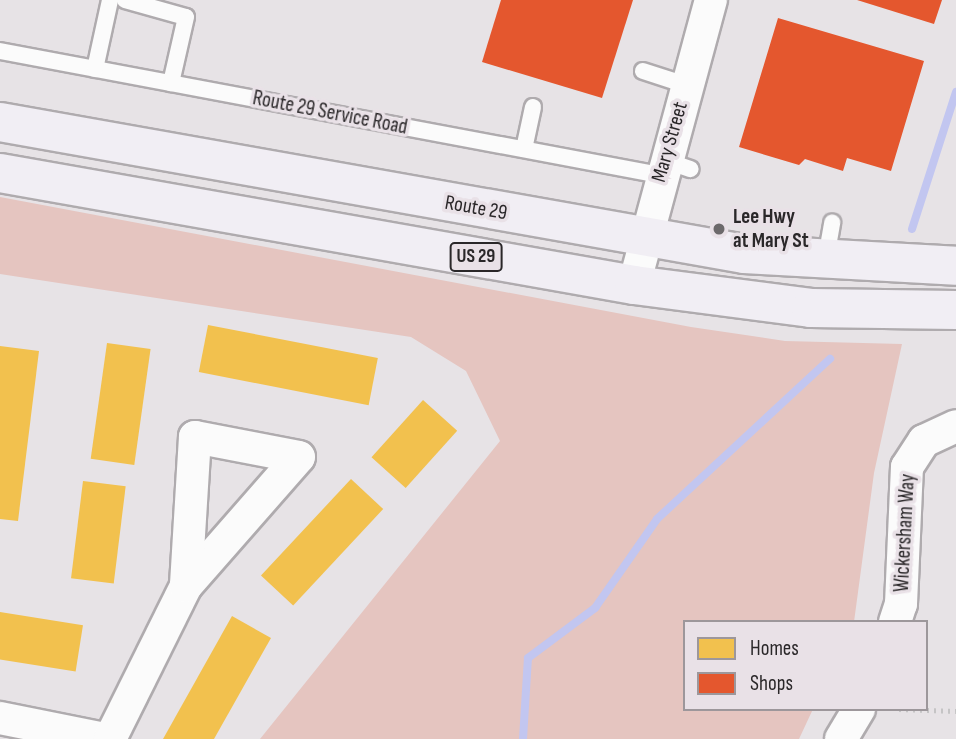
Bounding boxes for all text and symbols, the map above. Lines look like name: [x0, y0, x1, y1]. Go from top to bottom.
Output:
street label: Route 29 Service Road: [251, 86, 409, 140]
street label: Mary Street: [647, 99, 693, 185]
street label: Route 29: [443, 190, 509, 226]
place label: Lee Hwy at Mary St: [733, 204, 809, 254]
marker: Lee Hwy at Mary St: [711, 221, 727, 237]
road number: US 29: [448, 242, 504, 272]
street label: Wickersham Way: [889, 473, 921, 593]
legend: [683, 620, 928, 711]
text: Homes: [750, 636, 799, 661]
text: Shops: [750, 671, 793, 696]

